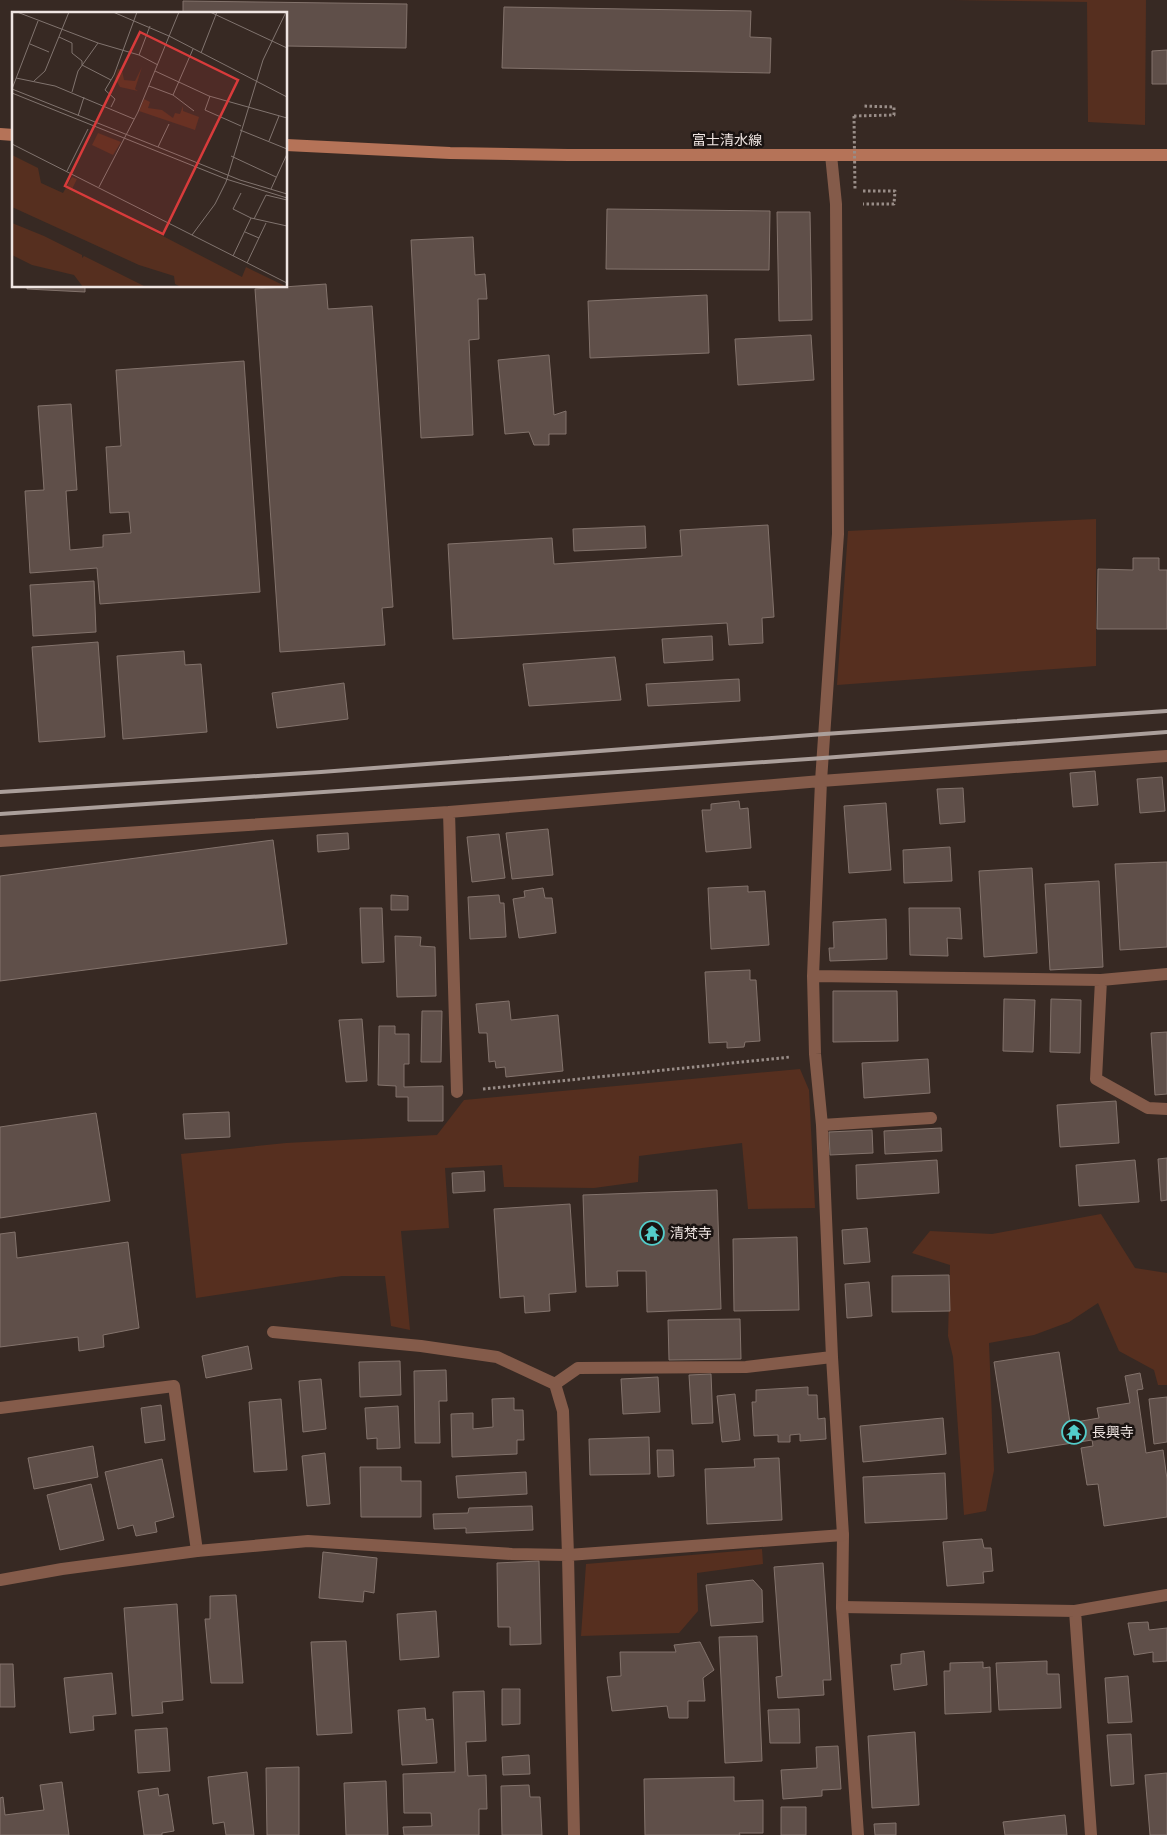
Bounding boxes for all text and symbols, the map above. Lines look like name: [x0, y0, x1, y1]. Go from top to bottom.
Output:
inset map: [12, 12, 288, 288]
street label: 富士清水線: [692, 133, 762, 148]
temple icon: 清梵寺: [639, 1220, 665, 1246]
place label: 清梵寺: [670, 1226, 712, 1241]
temple icon: 長興寺: [1061, 1419, 1087, 1445]
place label: 長興寺: [1092, 1425, 1134, 1440]

